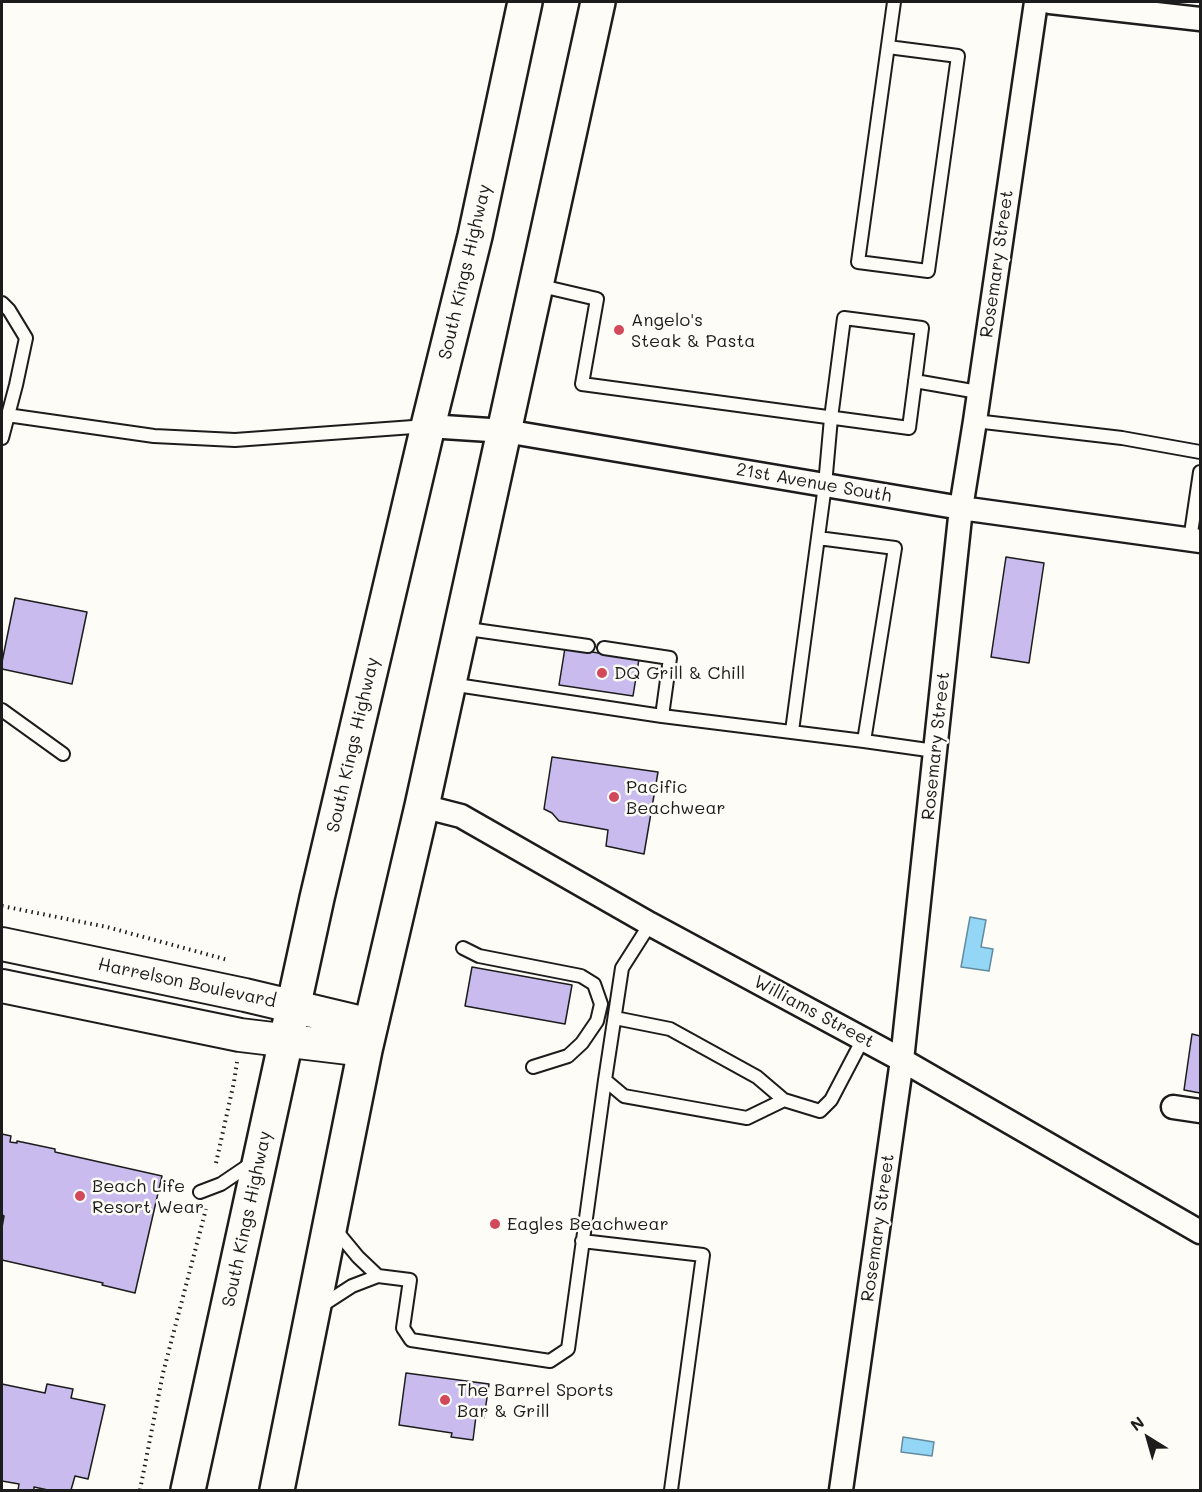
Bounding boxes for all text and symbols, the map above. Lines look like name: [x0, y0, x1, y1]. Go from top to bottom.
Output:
street label: South Kings Highway: [434, 182, 496, 362]
street label: Rosemary Street: [976, 189, 1018, 339]
place label: Angelo's Steak & Pasta: [631, 309, 756, 352]
marker: Angelo's Steak & Pasta: [612, 323, 626, 337]
street label: 21st Avenue South: [735, 459, 893, 507]
street label: South Kings Highway: [322, 655, 384, 835]
place label: DQ Grill & Chill: [614, 662, 745, 684]
marker: DQ Grill & Chill: [595, 666, 609, 680]
street label: Rosemary Street: [917, 671, 955, 821]
place label: Pacific Beachwear: [626, 776, 726, 818]
marker: Pacific Beachwear: [607, 790, 621, 804]
street label: Harrelson Boulevard: [96, 954, 278, 1012]
street label: Williams Street: [750, 971, 878, 1053]
street label: South Kings Highway: [218, 1129, 276, 1309]
street label: Rosemary Street: [857, 1153, 899, 1303]
place label: Beach Life Resort Wear: [92, 1175, 204, 1218]
marker: Beach Life Resort Wear: [73, 1189, 87, 1203]
place label: Eagles Beachwear: [507, 1213, 669, 1235]
marker: Eagles Beachwear: [488, 1217, 502, 1231]
place label: The Barrel Sports Bar & Grill: [457, 1379, 614, 1422]
marker: The Barrel Sports Bar & Grill: [438, 1393, 452, 1407]
north arrow: [1118, 1408, 1178, 1468]
text: N: [1126, 1411, 1148, 1435]

